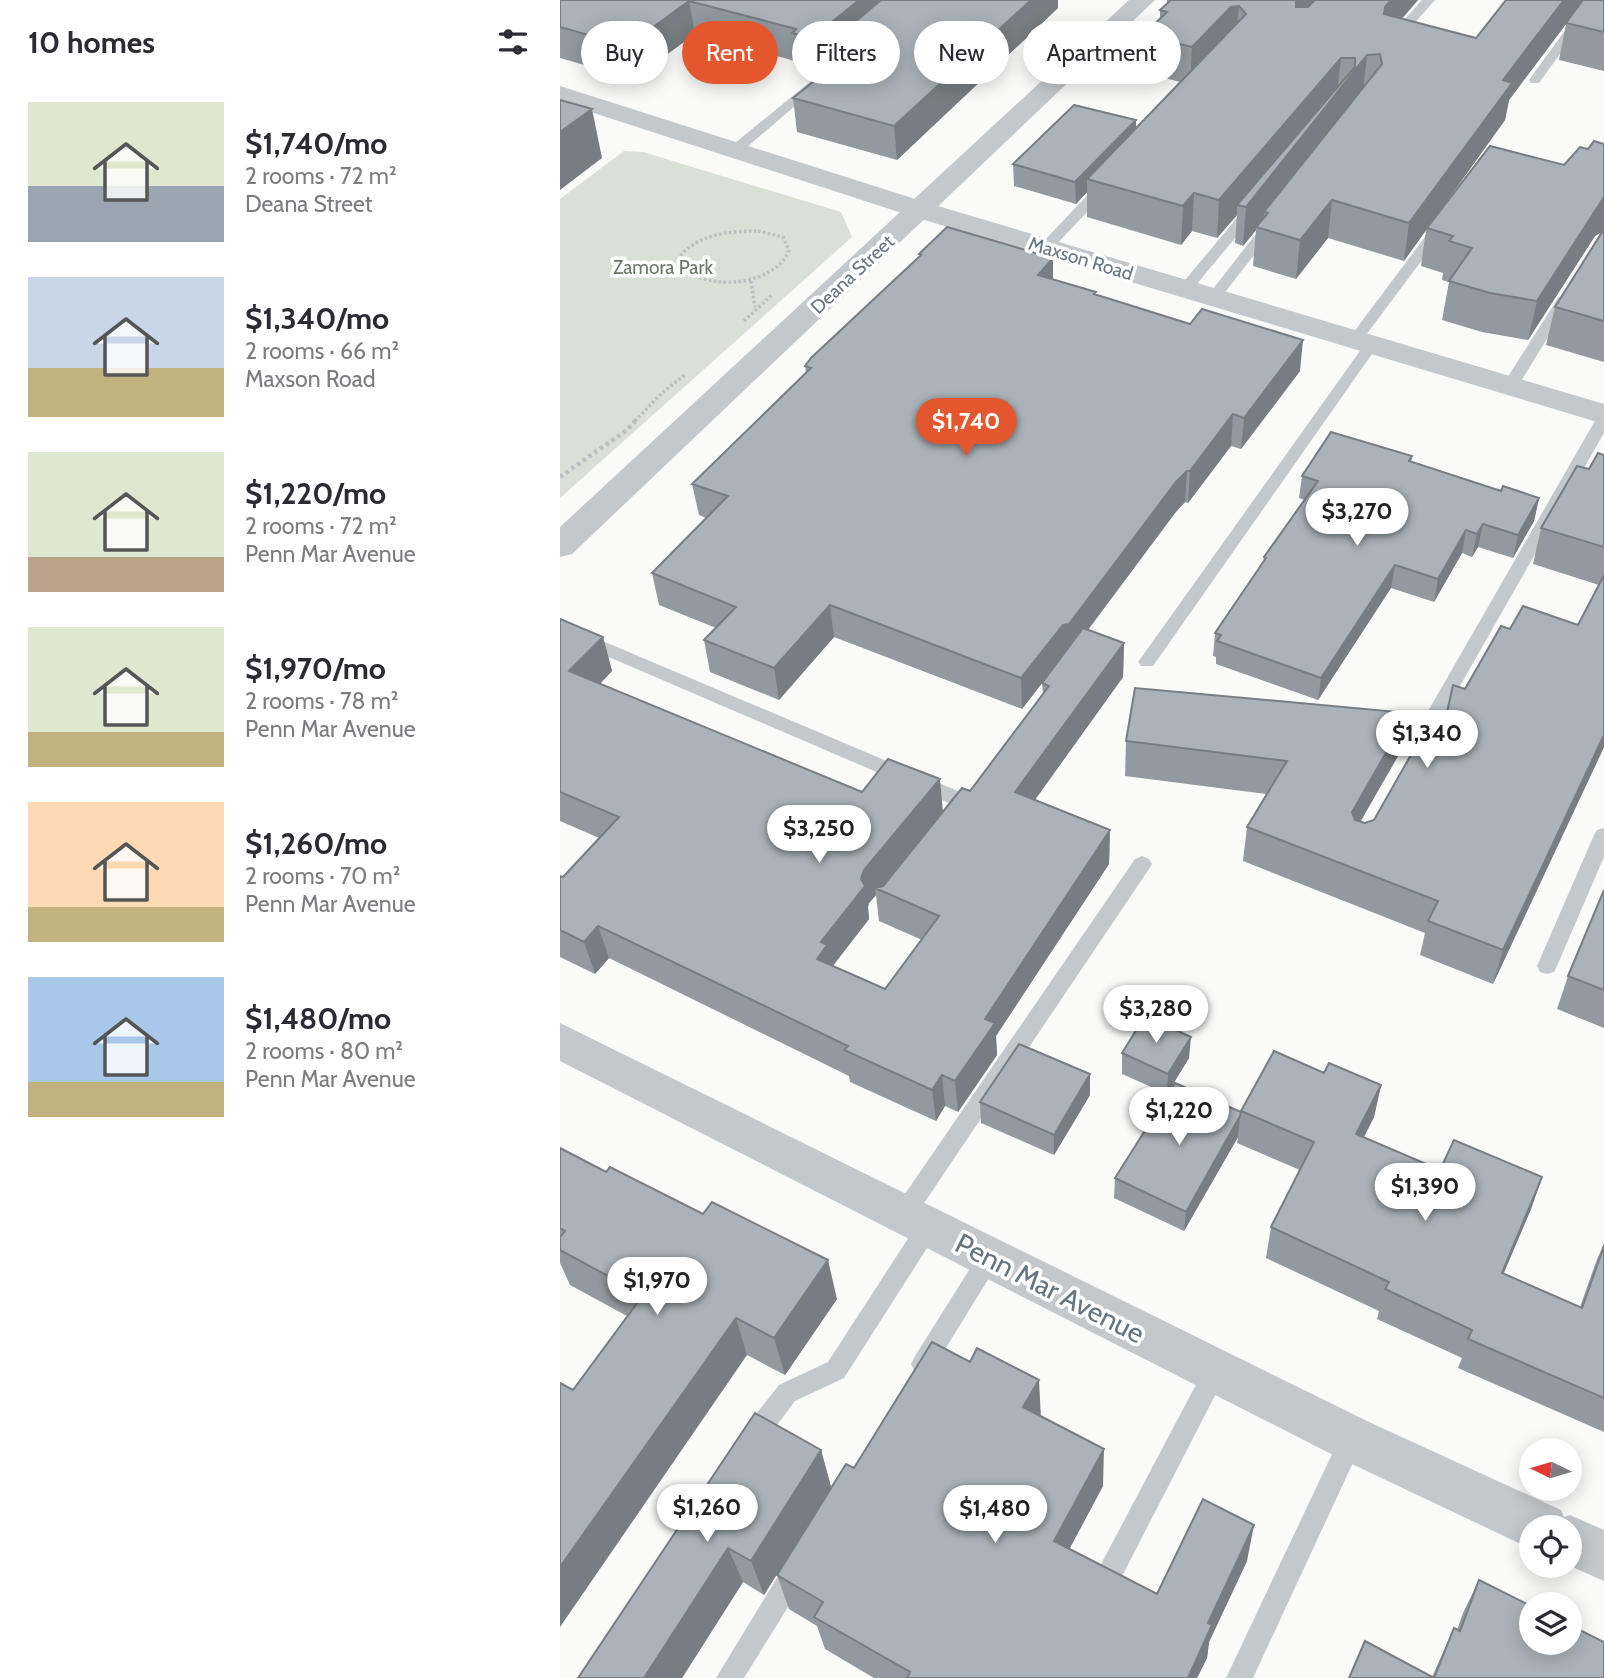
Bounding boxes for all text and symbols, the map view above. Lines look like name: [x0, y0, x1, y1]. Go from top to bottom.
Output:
chip: Buy: [581, 21, 668, 84]
chip: Rent: [682, 21, 778, 84]
chip: Filters: [792, 21, 900, 84]
chip: New: [914, 21, 1009, 84]
chip: Apartment: [1023, 21, 1181, 84]
icon: filters: [494, 23, 532, 61]
text: 10 homes: [28, 24, 155, 61]
text: $1,740/mo: [245, 125, 387, 162]
icon: home: [84, 130, 168, 214]
text: 2 rooms · 72 m²: [245, 162, 397, 190]
text: Deana Street: [245, 190, 373, 218]
street label: Deana Street: [806, 230, 899, 319]
street label: Maxson Road: [1026, 232, 1136, 285]
park label: Zamora Park: [613, 256, 713, 279]
text: $1,340/mo: [245, 300, 389, 337]
icon: home: [84, 305, 168, 389]
text: 2 rooms · 66 m²: [245, 337, 399, 365]
text: Maxson Road: [245, 365, 376, 393]
pin: $1,740: [909, 398, 1023, 458]
text: $1,740: [932, 407, 1000, 435]
text: $1,220/mo: [245, 475, 386, 512]
icon: home: [84, 480, 168, 564]
pin: $3,270: [1300, 489, 1414, 548]
text: $3,270: [1321, 497, 1393, 525]
text: 2 rooms · 72 m²: [245, 512, 397, 540]
text: Penn Mar Avenue: [245, 540, 415, 568]
text: $1,970/mo: [245, 650, 386, 687]
icon: home: [84, 655, 168, 739]
text: 2 rooms · 78 m²: [245, 687, 399, 715]
pin: $1,340: [1370, 710, 1484, 770]
text: Penn Mar Avenue: [245, 715, 415, 743]
text: $1,340: [1392, 719, 1462, 747]
pin: $3,250: [762, 806, 876, 865]
text: $3,250: [783, 814, 855, 842]
text: $1,260/mo: [245, 825, 387, 862]
icon: home: [84, 830, 168, 914]
text: 2 rooms · 70 m²: [245, 862, 400, 890]
text: Penn Mar Avenue: [245, 890, 415, 918]
pin: $3,280: [1099, 986, 1213, 1045]
text: $3,280: [1119, 994, 1193, 1022]
text: $1,480/mo: [245, 1000, 391, 1037]
icon: home: [84, 1005, 168, 1089]
text: 2 rooms · 80 m²: [245, 1037, 403, 1065]
text: Penn Mar Avenue: [245, 1065, 415, 1093]
pin: $1,220: [1122, 1088, 1236, 1147]
text: $1,220: [1145, 1096, 1213, 1124]
pin: $1,390: [1368, 1164, 1482, 1223]
text: $1,390: [1391, 1172, 1459, 1200]
street label: Penn Mar Avenue: [950, 1226, 1150, 1350]
pin: $1,970: [600, 1258, 714, 1317]
text: $1,970: [623, 1266, 691, 1294]
north arrow: [1519, 1438, 1582, 1502]
map controls: [1519, 1438, 1582, 1655]
pin: $1,260: [650, 1484, 764, 1544]
pin: $1,480: [938, 1486, 1052, 1545]
text: $1,260: [673, 1493, 741, 1521]
text: $1,480: [959, 1494, 1031, 1522]
button: locate: [1519, 1515, 1582, 1578]
button: layers: [1519, 1592, 1582, 1655]

